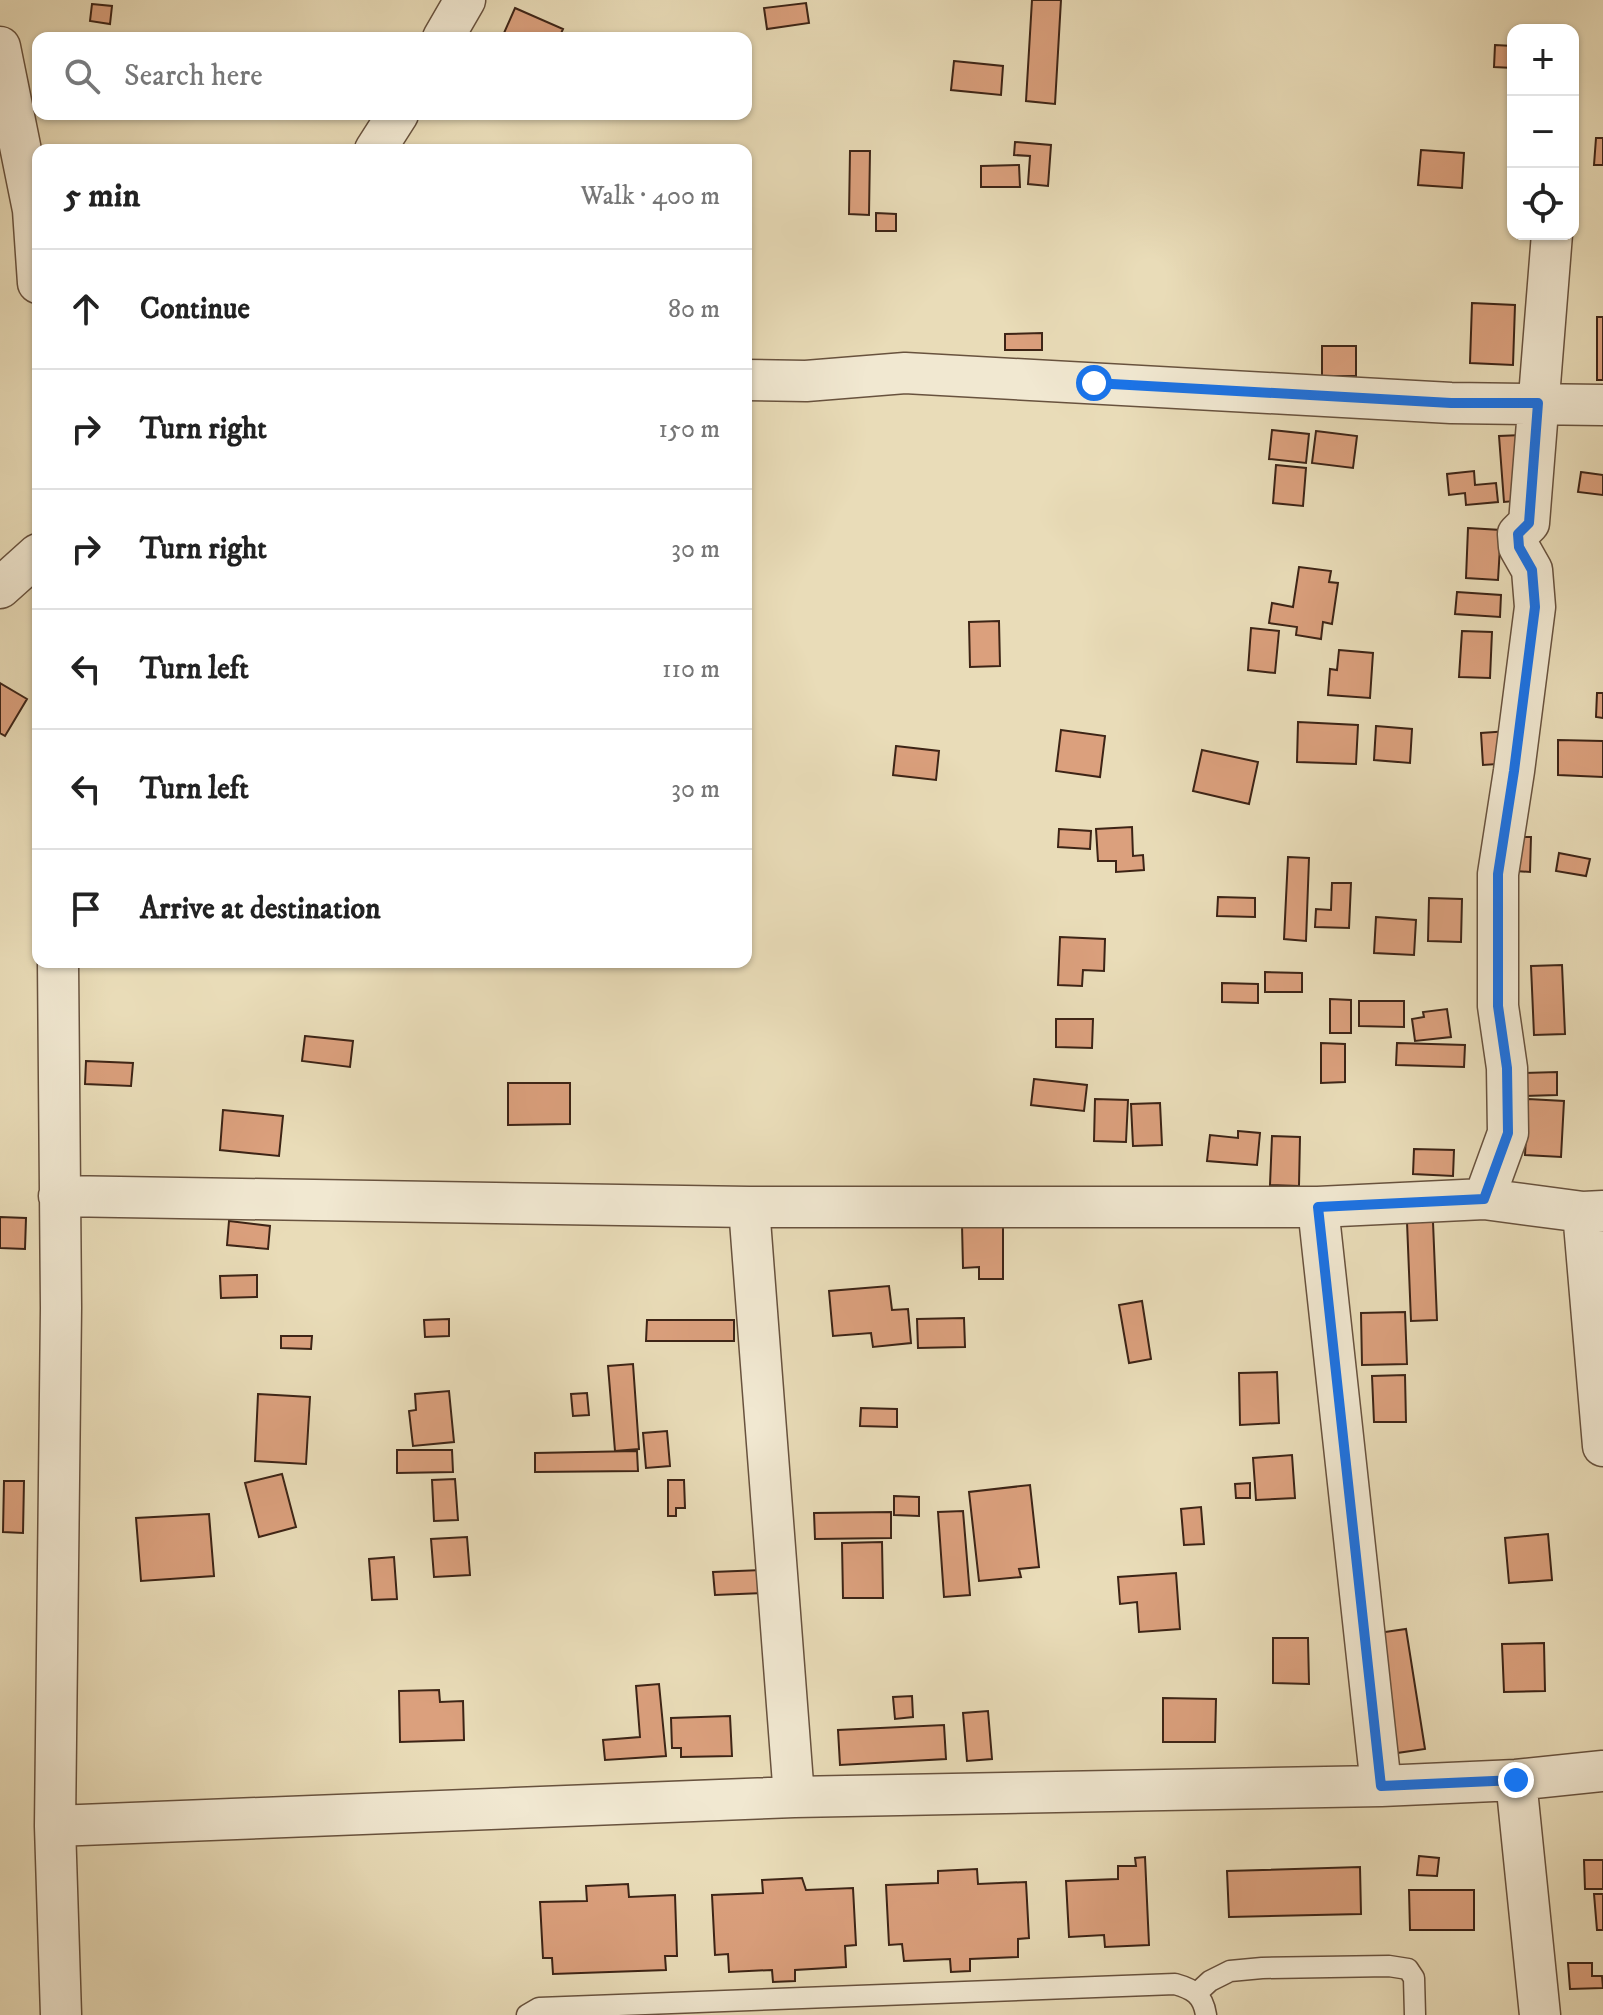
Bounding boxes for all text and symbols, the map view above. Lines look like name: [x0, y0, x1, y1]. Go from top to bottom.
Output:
map controls: [1507, 24, 1579, 240]
button: +: [1507, 24, 1579, 96]
search box: [32, 32, 752, 120]
icon: search: [60, 54, 104, 98]
text: Search here: [124, 58, 263, 95]
button: −: [1507, 96, 1579, 168]
button: locate: [1507, 168, 1579, 240]
text: 5 min: [64, 175, 140, 217]
text: Walk · 400 m: [581, 180, 720, 213]
icon: ahead: [64, 287, 108, 331]
text: Continue: [140, 291, 250, 328]
text: 80 m: [668, 293, 720, 326]
route start: [1076, 365, 1112, 401]
icon: right: [64, 407, 108, 451]
text: Turn right: [140, 411, 267, 448]
text: 150 m: [659, 413, 720, 446]
icon: right: [64, 527, 108, 571]
text: Turn right: [140, 531, 267, 568]
text: 30 m: [671, 533, 720, 566]
icon: left: [64, 647, 108, 691]
text: Turn left: [140, 651, 249, 688]
text: 110 m: [662, 653, 720, 686]
icon: left: [64, 767, 108, 811]
text: Turn left: [140, 771, 249, 808]
text: 30 m: [671, 773, 720, 806]
icon: arrive: [64, 887, 108, 931]
text: Arrive at destination: [140, 891, 381, 928]
route end: [1498, 1762, 1534, 1798]

